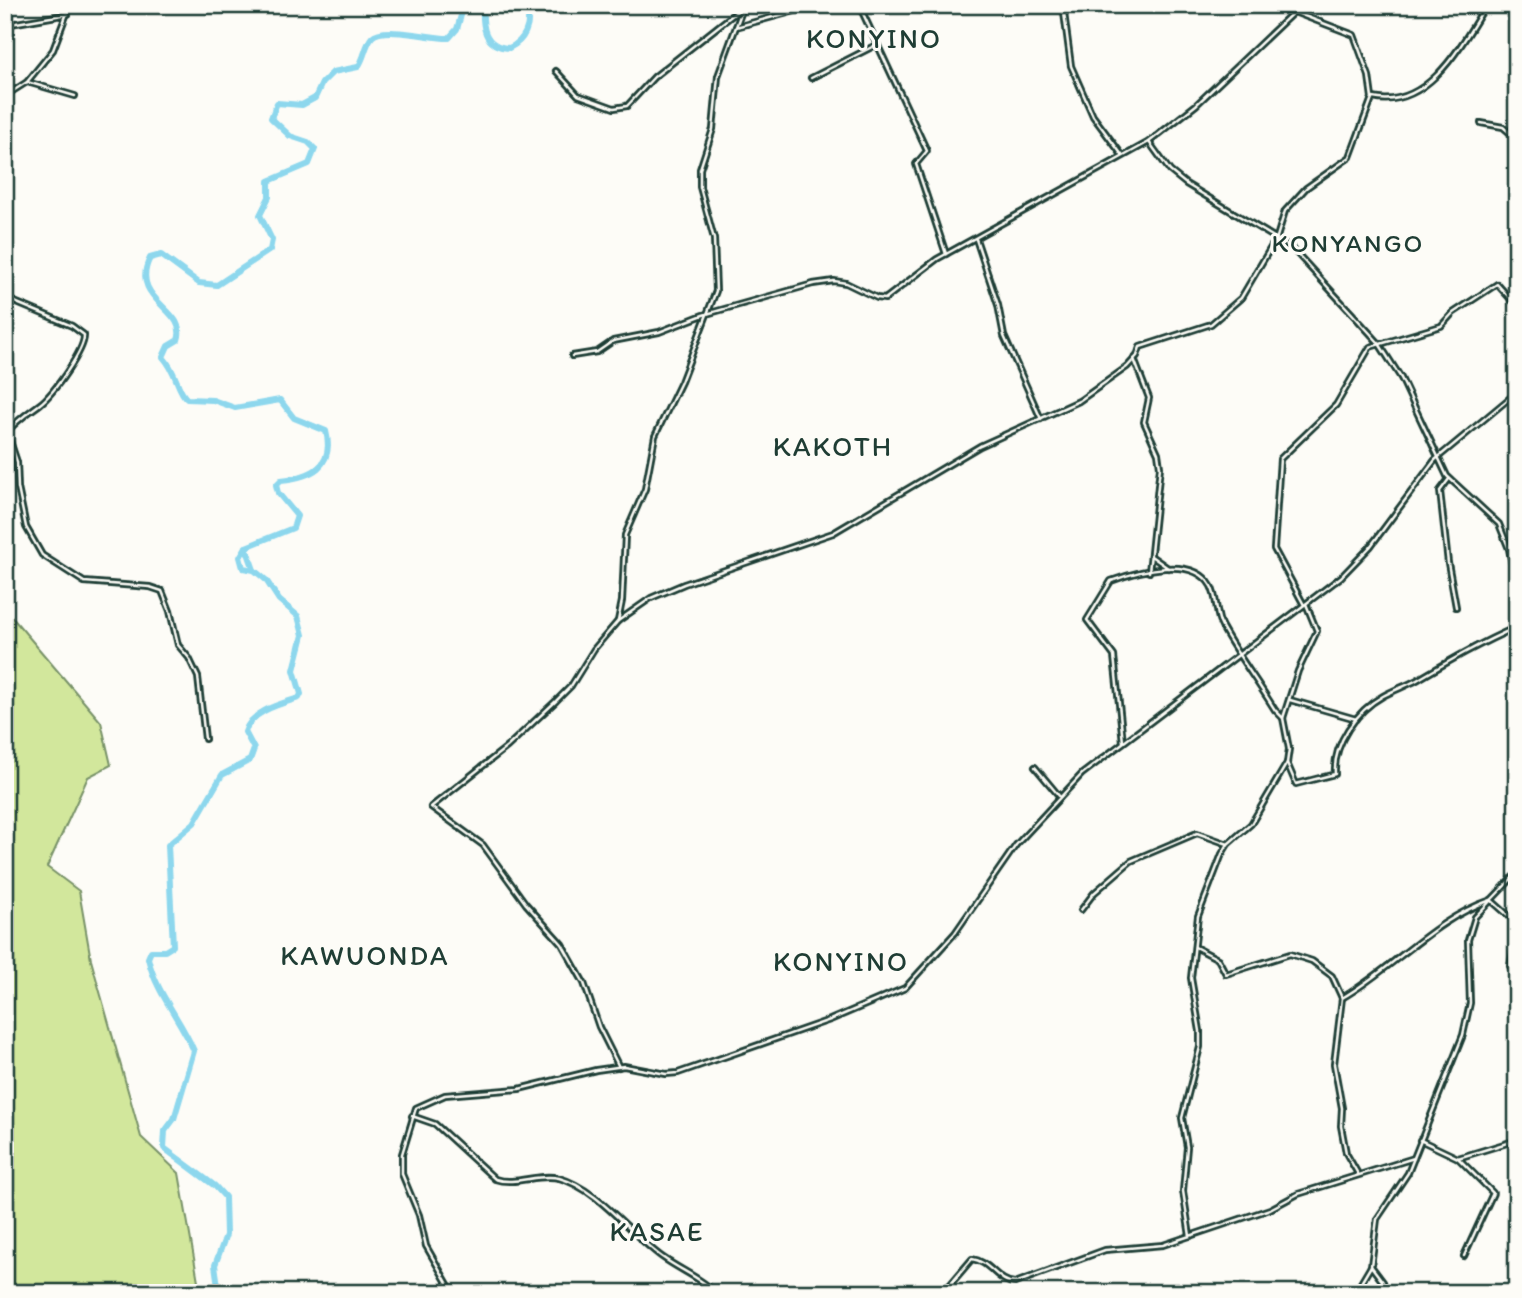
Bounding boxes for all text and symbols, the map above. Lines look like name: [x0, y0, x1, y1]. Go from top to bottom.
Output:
district label: KONYINO: [806, 21, 942, 55]
district label: KONYANGO: [1272, 227, 1424, 259]
district label: KAKOTH: [773, 429, 893, 463]
district label: KAWUONDA: [280, 938, 450, 972]
district label: KONYINO: [773, 944, 909, 978]
district label: KASAE: [610, 1214, 704, 1248]

